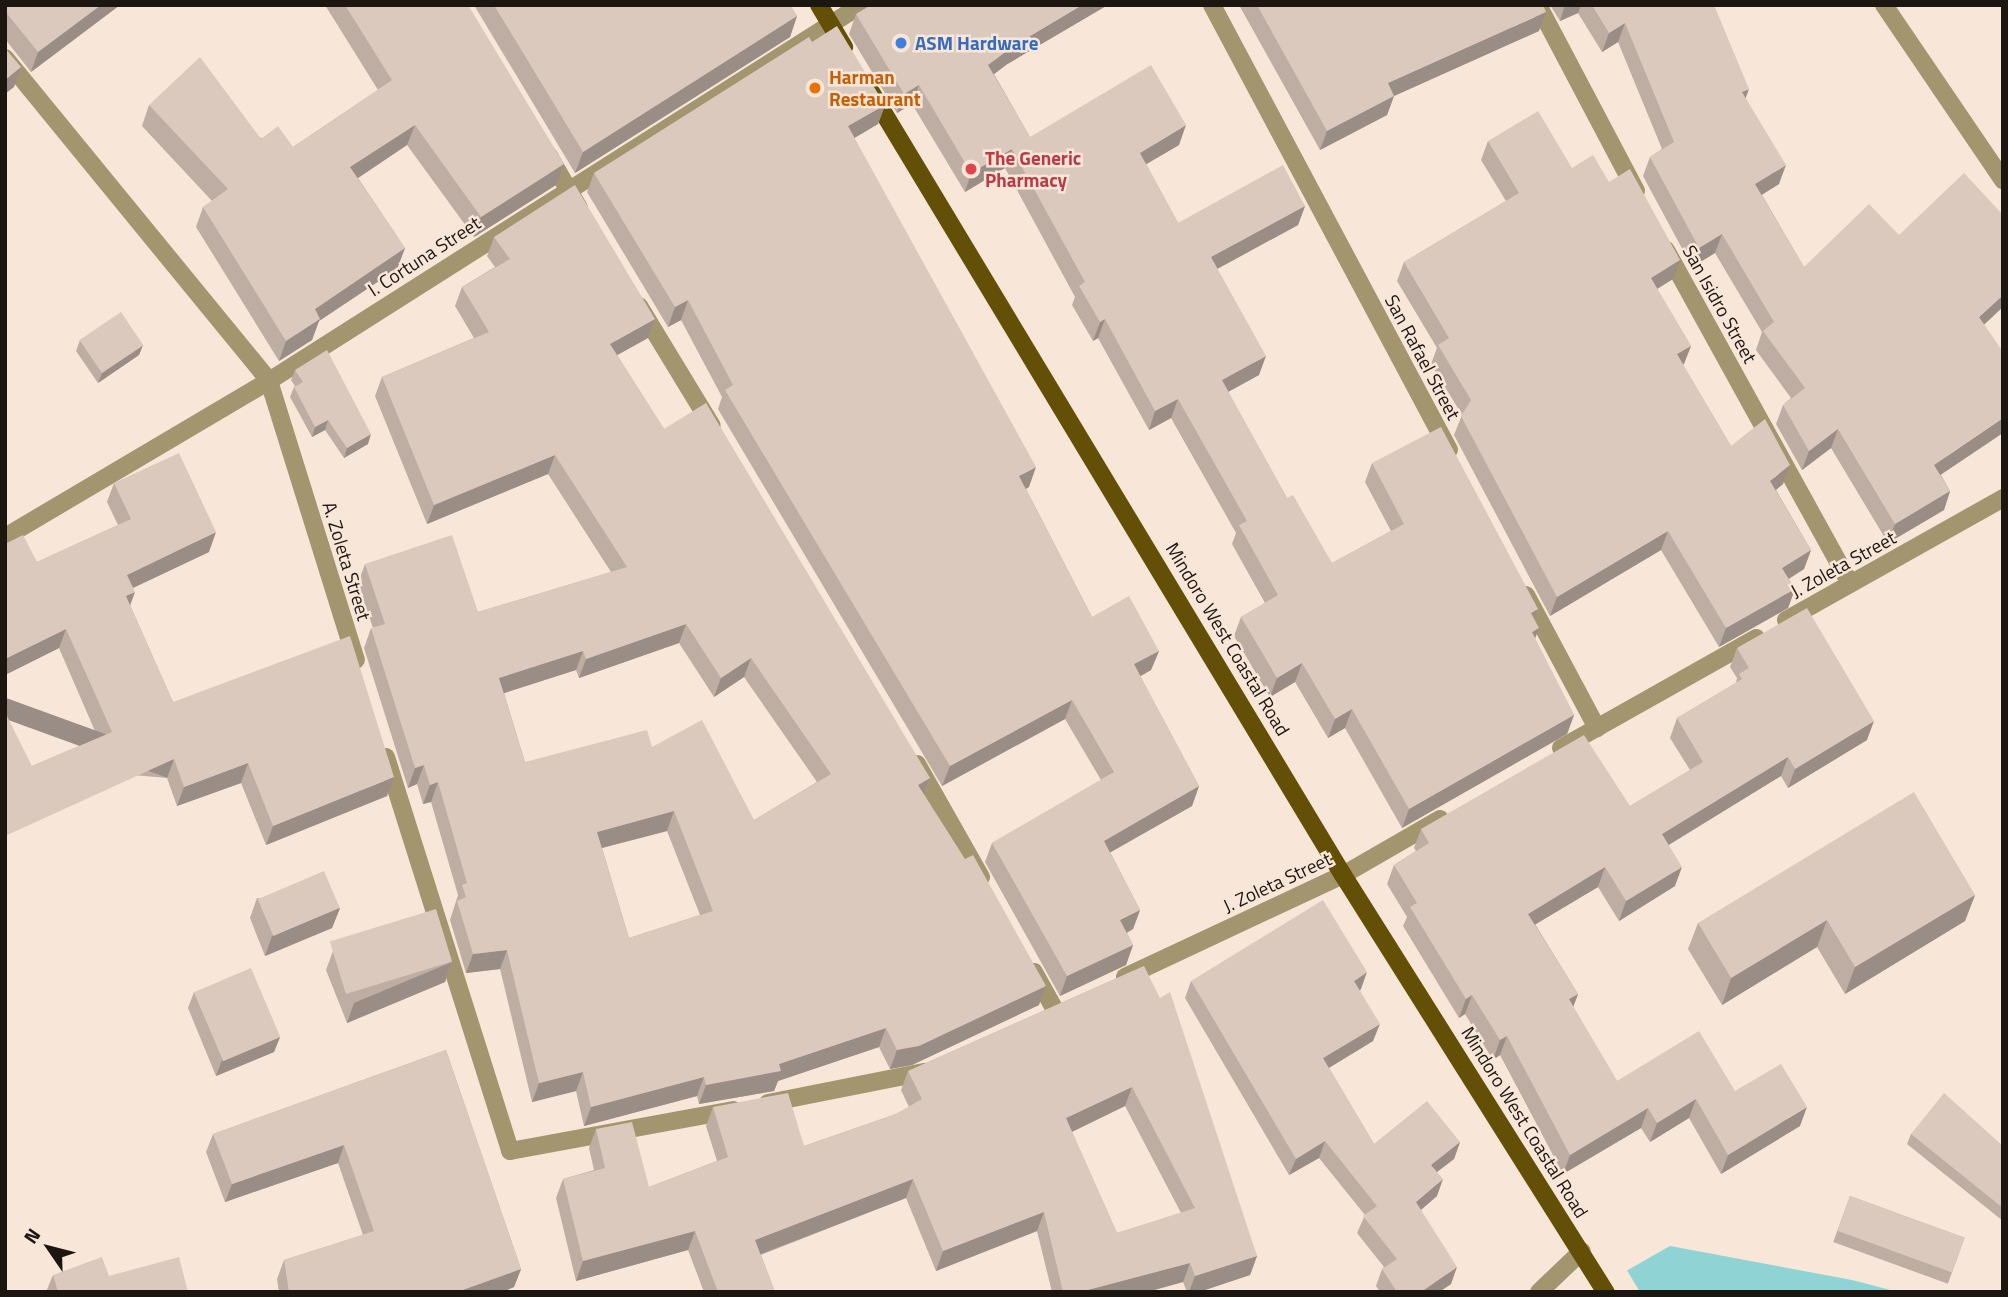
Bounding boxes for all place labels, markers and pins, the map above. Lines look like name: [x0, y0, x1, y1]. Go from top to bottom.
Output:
place label: ASM Hardware: [915, 32, 1038, 54]
marker: ASM Hardware: [893, 35, 909, 51]
place label: Harman Restaurant: [829, 66, 921, 110]
marker: Harman Restaurant: [807, 80, 823, 96]
place label: The Generic Pharmacy: [985, 147, 1081, 191]
marker: The Generic Pharmacy: [963, 161, 979, 177]

